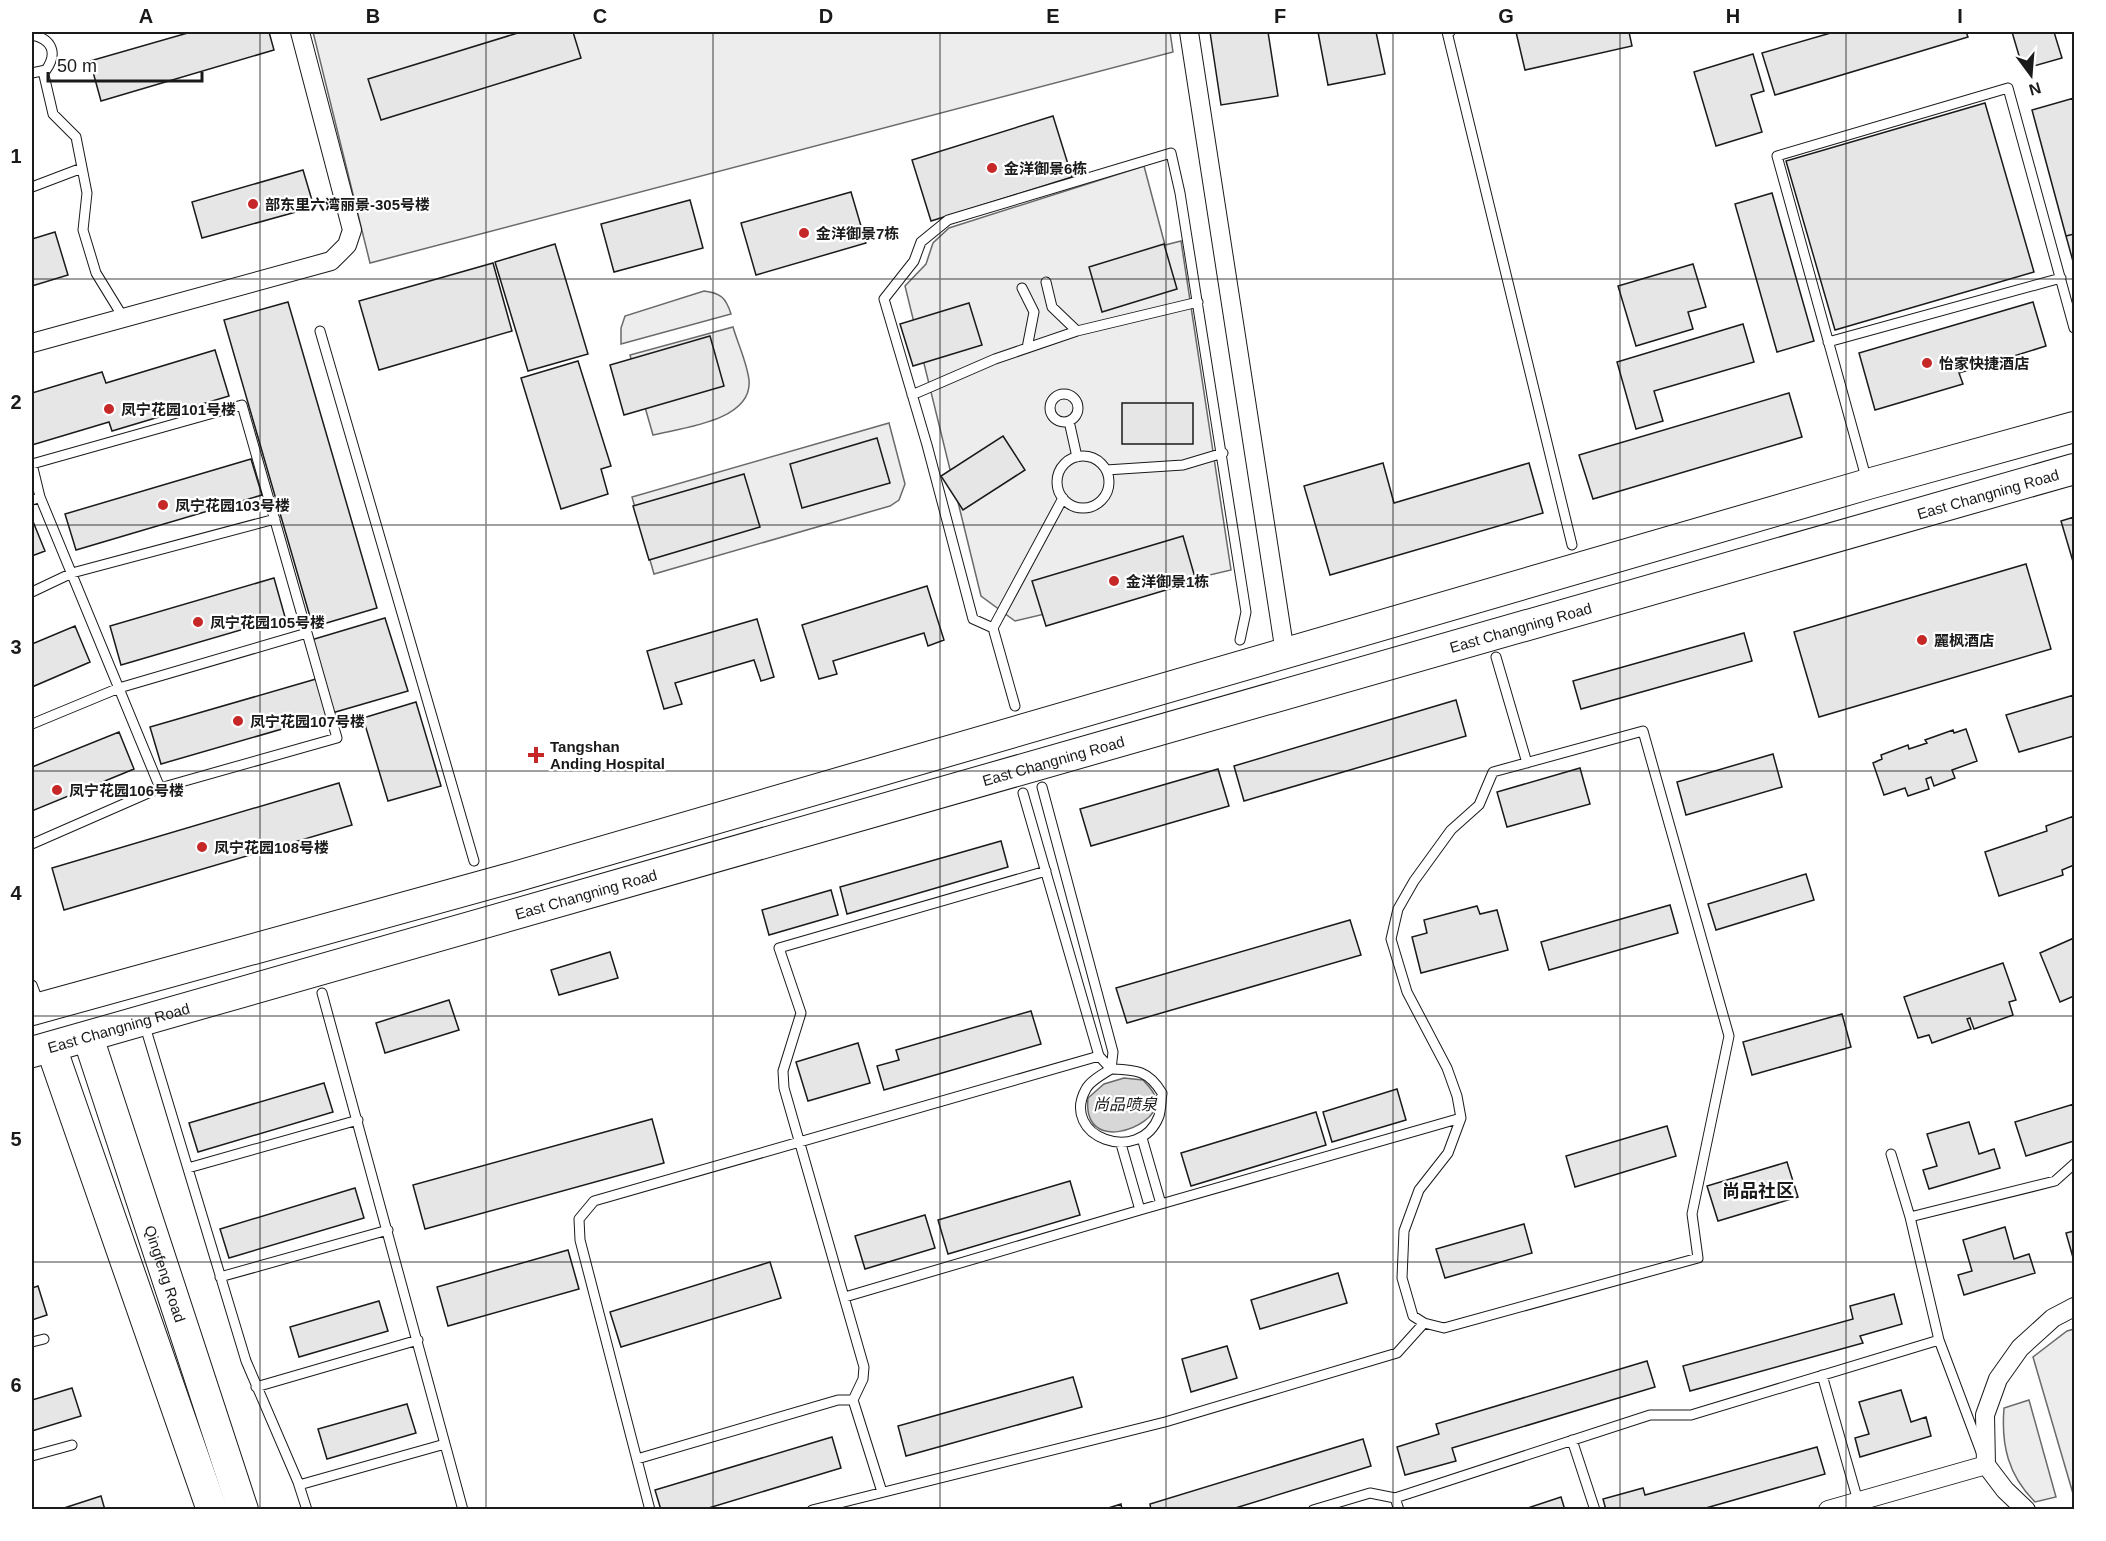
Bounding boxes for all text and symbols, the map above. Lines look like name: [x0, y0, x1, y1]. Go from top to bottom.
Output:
text: A: [139, 5, 153, 27]
text: B: [366, 5, 380, 27]
text: C: [593, 5, 607, 27]
text: D: [819, 5, 833, 27]
text: E: [1046, 5, 1060, 27]
text: F: [1274, 5, 1286, 27]
text: G: [1498, 5, 1514, 27]
text: H: [1726, 5, 1740, 27]
text: I: [1957, 5, 1963, 27]
scale bar: [48, 45, 202, 83]
north arrow: [2001, 45, 2061, 105]
text: 50 m: [57, 56, 97, 76]
text: N: [2027, 79, 2043, 99]
text: 1: [10, 145, 22, 167]
place label: 金洋御景6栋: [1004, 160, 1087, 177]
marker: 金洋御景6栋: [985, 161, 999, 175]
place label: 部东里六湾丽景-305号楼: [265, 196, 430, 213]
marker: 部东里六湾丽景-305号楼: [246, 197, 260, 211]
place label: 金洋御景7栋: [816, 225, 899, 242]
marker: 金洋御景7栋: [797, 226, 811, 240]
place label: 怡家快捷酒店: [1939, 355, 2029, 372]
marker: 怡家快捷酒店: [1920, 356, 1934, 370]
text: 2: [10, 391, 22, 413]
place label: 凤宁花园101号楼: [121, 401, 236, 418]
marker: 凤宁花园101号楼: [102, 402, 116, 416]
street label: East Changning Road: [1915, 465, 2061, 522]
place label: 凤宁花园103号楼: [175, 497, 290, 514]
marker: 凤宁花园103号楼: [156, 498, 170, 512]
place label: 金洋御景1栋: [1126, 573, 1209, 590]
marker: 金洋御景1栋: [1107, 574, 1121, 588]
street label: East Changning Road: [1448, 599, 1593, 655]
place label: 凤宁花园105号楼: [210, 614, 325, 631]
marker: 凤宁花园105号楼: [191, 615, 205, 629]
place label: 麗枫酒店: [1934, 632, 1994, 649]
marker: 麗枫酒店: [1915, 633, 1929, 647]
text: 3: [10, 636, 22, 658]
place label: 凤宁花园107号楼: [250, 713, 365, 730]
marker: 凤宁花园107号楼: [231, 714, 245, 728]
street label: East Changning Road: [980, 732, 1126, 789]
place label: Tangshan Anding Hospital: [550, 738, 665, 772]
marker: Tangshan Anding Hospital: [527, 746, 545, 764]
place label: 凤宁花园106号楼: [69, 782, 184, 799]
marker: 凤宁花园106号楼: [50, 783, 64, 797]
place label: 凤宁花园108号楼: [214, 839, 329, 856]
marker: 凤宁花园108号楼: [195, 840, 209, 854]
street label: East Changning Road: [513, 866, 659, 922]
text: 4: [10, 882, 22, 904]
street label: East Changning Road: [46, 999, 191, 1056]
water label: 尚品喷泉: [1093, 1096, 1158, 1113]
text: 5: [10, 1128, 22, 1150]
district label: 尚品社区: [1722, 1181, 1794, 1201]
street label: Qingfeng Road: [142, 1223, 189, 1324]
text: 6: [10, 1374, 22, 1396]

